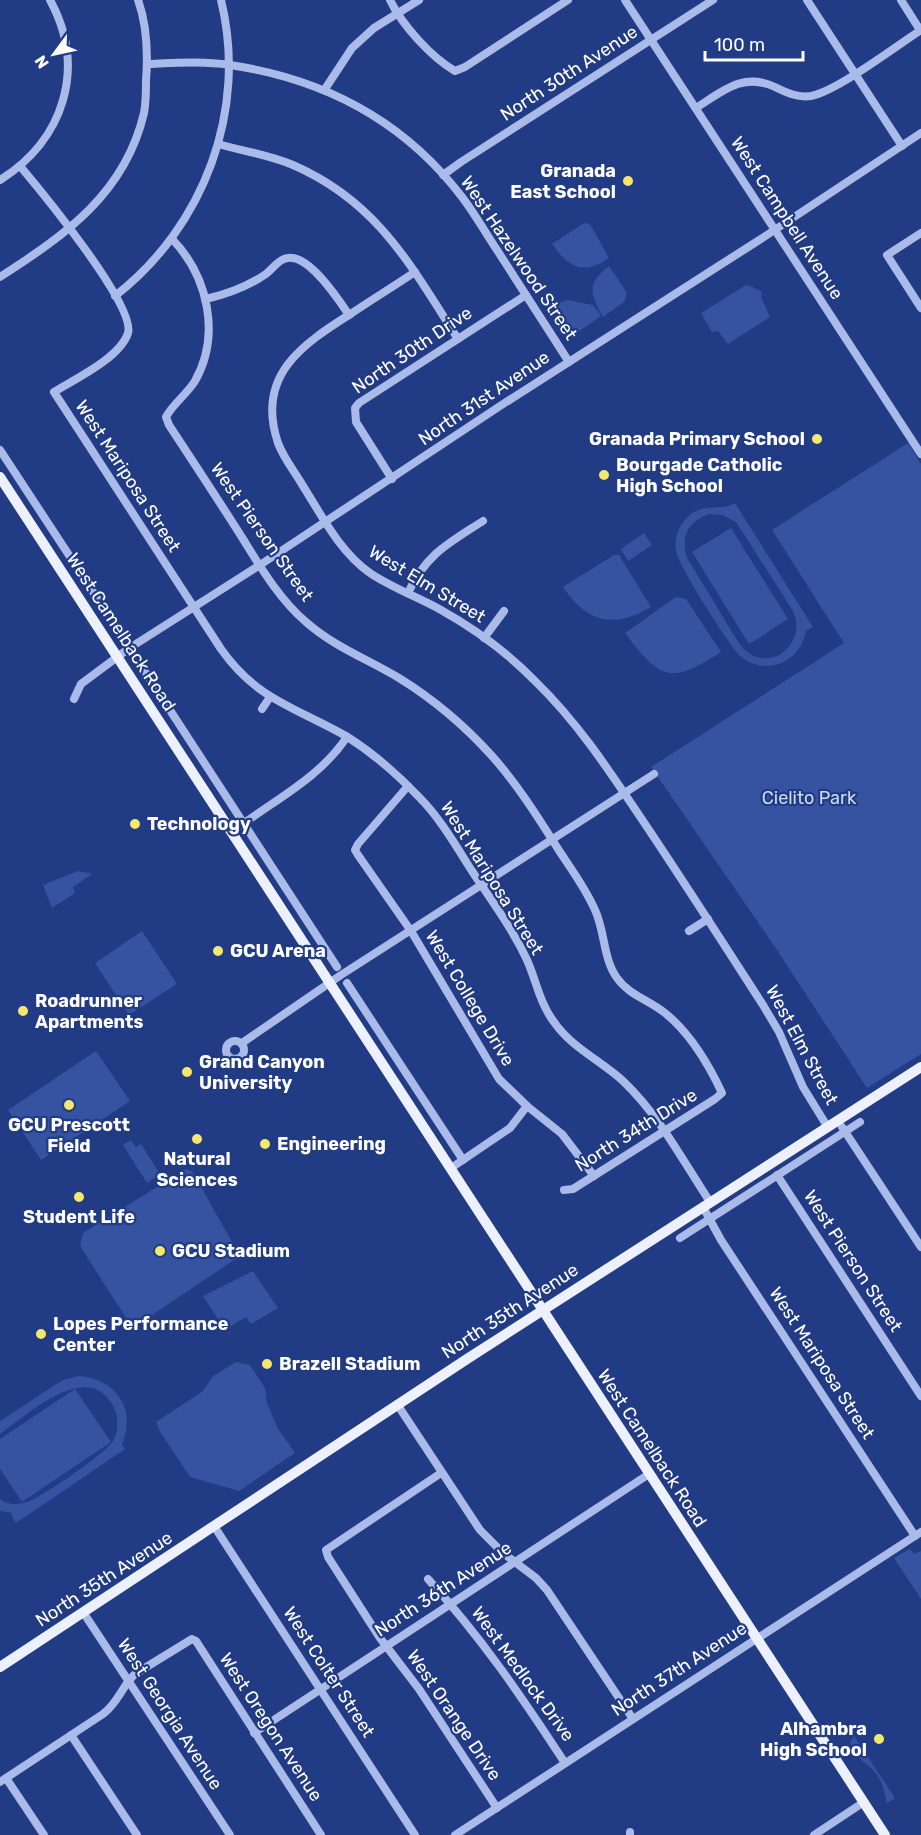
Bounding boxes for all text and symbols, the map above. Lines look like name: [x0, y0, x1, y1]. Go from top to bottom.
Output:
street label: North 30th Avenue: [496, 20, 642, 126]
north arrow: [24, 24, 84, 84]
scale bar: [705, 24, 802, 62]
text: 100 m: [714, 34, 765, 56]
text: N: [31, 52, 53, 72]
street label: West Campbell Avenue: [726, 132, 848, 304]
place label: Granada East School: [510, 160, 616, 203]
street label: West Hazelwood Street: [456, 172, 582, 344]
marker: Granada East School: [621, 174, 635, 188]
street label: North 30th Drive: [348, 302, 476, 398]
street label: North 31st Avenue: [414, 346, 554, 450]
street label: West Mariposa Street: [71, 396, 185, 556]
place label: Granada Primary School: [589, 428, 805, 450]
marker: Granada Primary School: [810, 432, 824, 446]
place label: Bourgade Catholic High School: [616, 454, 783, 497]
street label: West Pierson Street: [206, 458, 318, 606]
marker: Bourgade Catholic High School: [597, 468, 611, 482]
street label: West Elm Street: [365, 540, 489, 628]
street label: West Camelback Road: [62, 549, 180, 715]
park label: Cielito Park: [762, 787, 857, 809]
street label: West Mariposa Street: [436, 797, 548, 959]
place label: Technology: [147, 813, 251, 835]
marker: Technology: [128, 817, 142, 831]
street label: West College Drive: [421, 926, 519, 1070]
place label: GCU Arena: [230, 940, 326, 962]
marker: GCU Arena: [211, 944, 225, 958]
street label: West Elm Street: [761, 981, 843, 1109]
place label: Roadrunner Apartments: [35, 990, 144, 1033]
marker: Roadrunner Apartments: [16, 1004, 30, 1018]
place label: Grand Canyon University: [199, 1051, 325, 1094]
marker: Grand Canyon University: [180, 1065, 194, 1079]
street label: North 34th Drive: [571, 1084, 701, 1176]
marker: GCU Prescott Field: [62, 1098, 76, 1112]
place label: GCU Prescott Field: [8, 1114, 130, 1157]
marker: Natural Sciences: [190, 1132, 204, 1146]
place label: Engineering: [277, 1133, 386, 1155]
marker: Engineering: [258, 1137, 272, 1151]
place label: Natural Sciences: [156, 1148, 238, 1191]
street label: West Pierson Street: [799, 1186, 907, 1336]
marker: Student Life: [72, 1190, 86, 1204]
place label: Student Life: [23, 1206, 135, 1228]
place label: GCU Stadium: [172, 1240, 290, 1262]
marker: GCU Stadium: [153, 1244, 167, 1258]
street label: North 35th Avenue: [438, 1259, 582, 1363]
street label: West Mariposa Street: [765, 1283, 879, 1443]
place label: Lopes Performance Center: [53, 1313, 229, 1356]
marker: Lopes Performance Center: [34, 1327, 48, 1341]
place label: Brazell Stadium: [279, 1353, 420, 1375]
marker: Brazell Stadium: [260, 1357, 274, 1371]
street label: West Camelback Road: [593, 1365, 711, 1531]
street label: North 35th Avenue: [32, 1527, 176, 1631]
street label: North 36th Avenue: [370, 1537, 516, 1641]
street label: West Medlock Drive: [467, 1602, 579, 1746]
street label: West Colter Street: [279, 1603, 379, 1741]
street label: North 37th Avenue: [607, 1617, 751, 1721]
street label: West Georgia Avenue: [113, 1634, 227, 1794]
street label: West Orange Drive: [402, 1645, 506, 1785]
street label: West Oregon Avenue: [215, 1649, 327, 1805]
place label: Alhambra High School: [760, 1718, 867, 1761]
marker: Alhambra High School: [872, 1732, 886, 1746]

